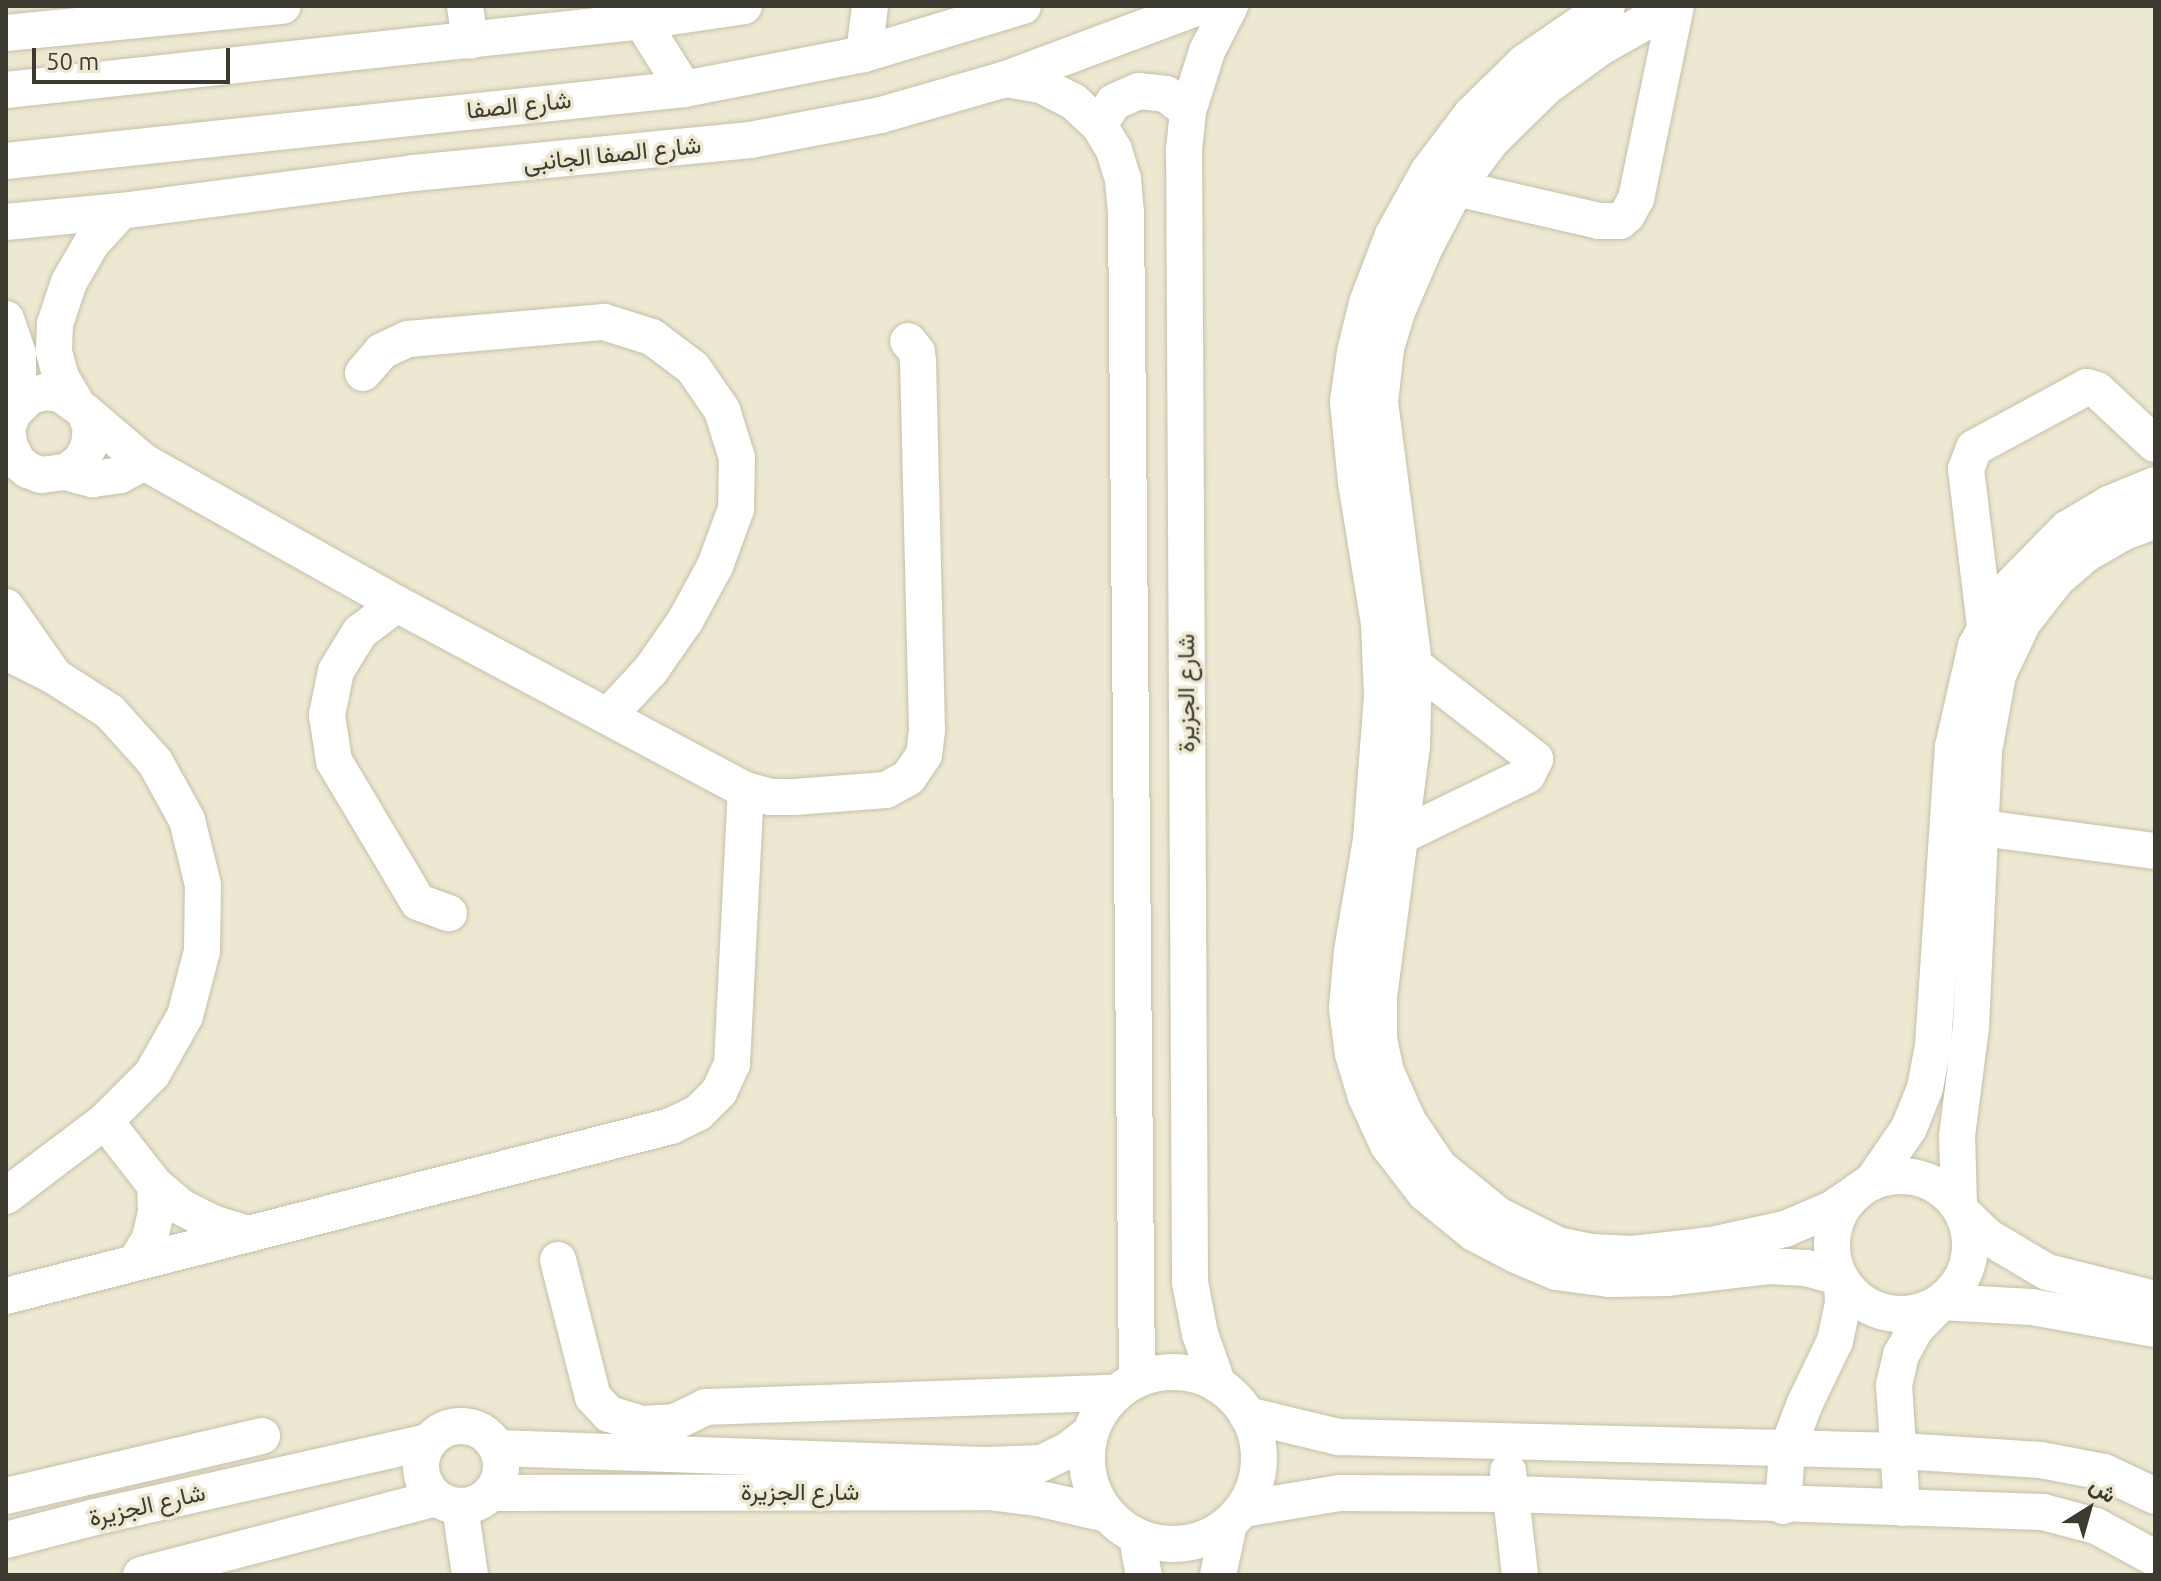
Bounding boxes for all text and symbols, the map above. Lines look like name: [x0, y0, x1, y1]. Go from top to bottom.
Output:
scale bar: [36, 32, 234, 82]
text: 50 m: [46, 48, 99, 75]
street label: شارع الصفا: [465, 85, 573, 125]
street label: شارع الصفا الجانبى: [522, 130, 702, 178]
street label: شارع الجزيرة: [1172, 634, 1200, 752]
north arrow: [2049, 1469, 2129, 1549]
text: ش: [2086, 1471, 2122, 1507]
street label: شارع الجزيرة: [86, 1478, 208, 1532]
street label: شارع الجزيرة: [741, 1478, 859, 1506]

